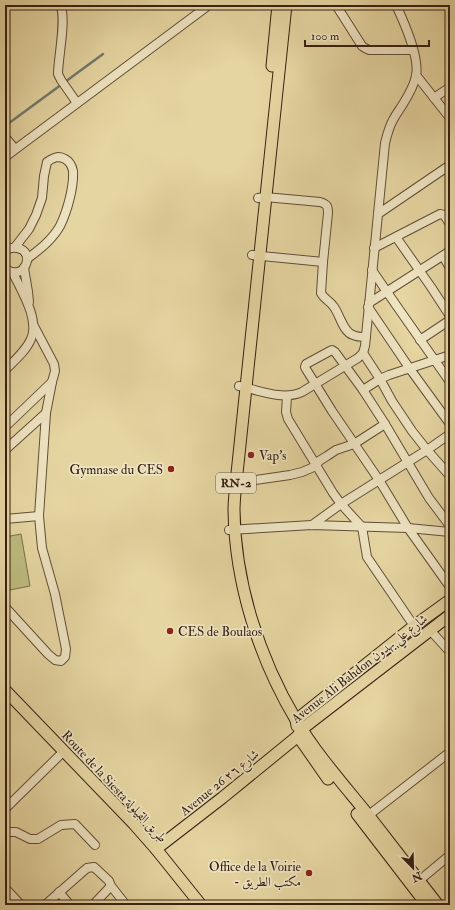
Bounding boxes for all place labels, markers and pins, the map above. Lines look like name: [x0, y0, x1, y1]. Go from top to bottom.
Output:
place label: Vap's: [259, 448, 287, 465]
marker: Vap's: [246, 450, 256, 460]
place label: Gymnase du CES: [70, 462, 163, 479]
marker: Gymnase du CES: [166, 464, 176, 474]
place label: CES de Boulaos: [178, 624, 263, 640]
marker: CES de Boulaos: [165, 626, 175, 636]
place label: Office de la Voirie - مكتب الطريق: [209, 859, 302, 891]
marker: Office de la Voirie - مكتب الطريق: [304, 868, 314, 878]

